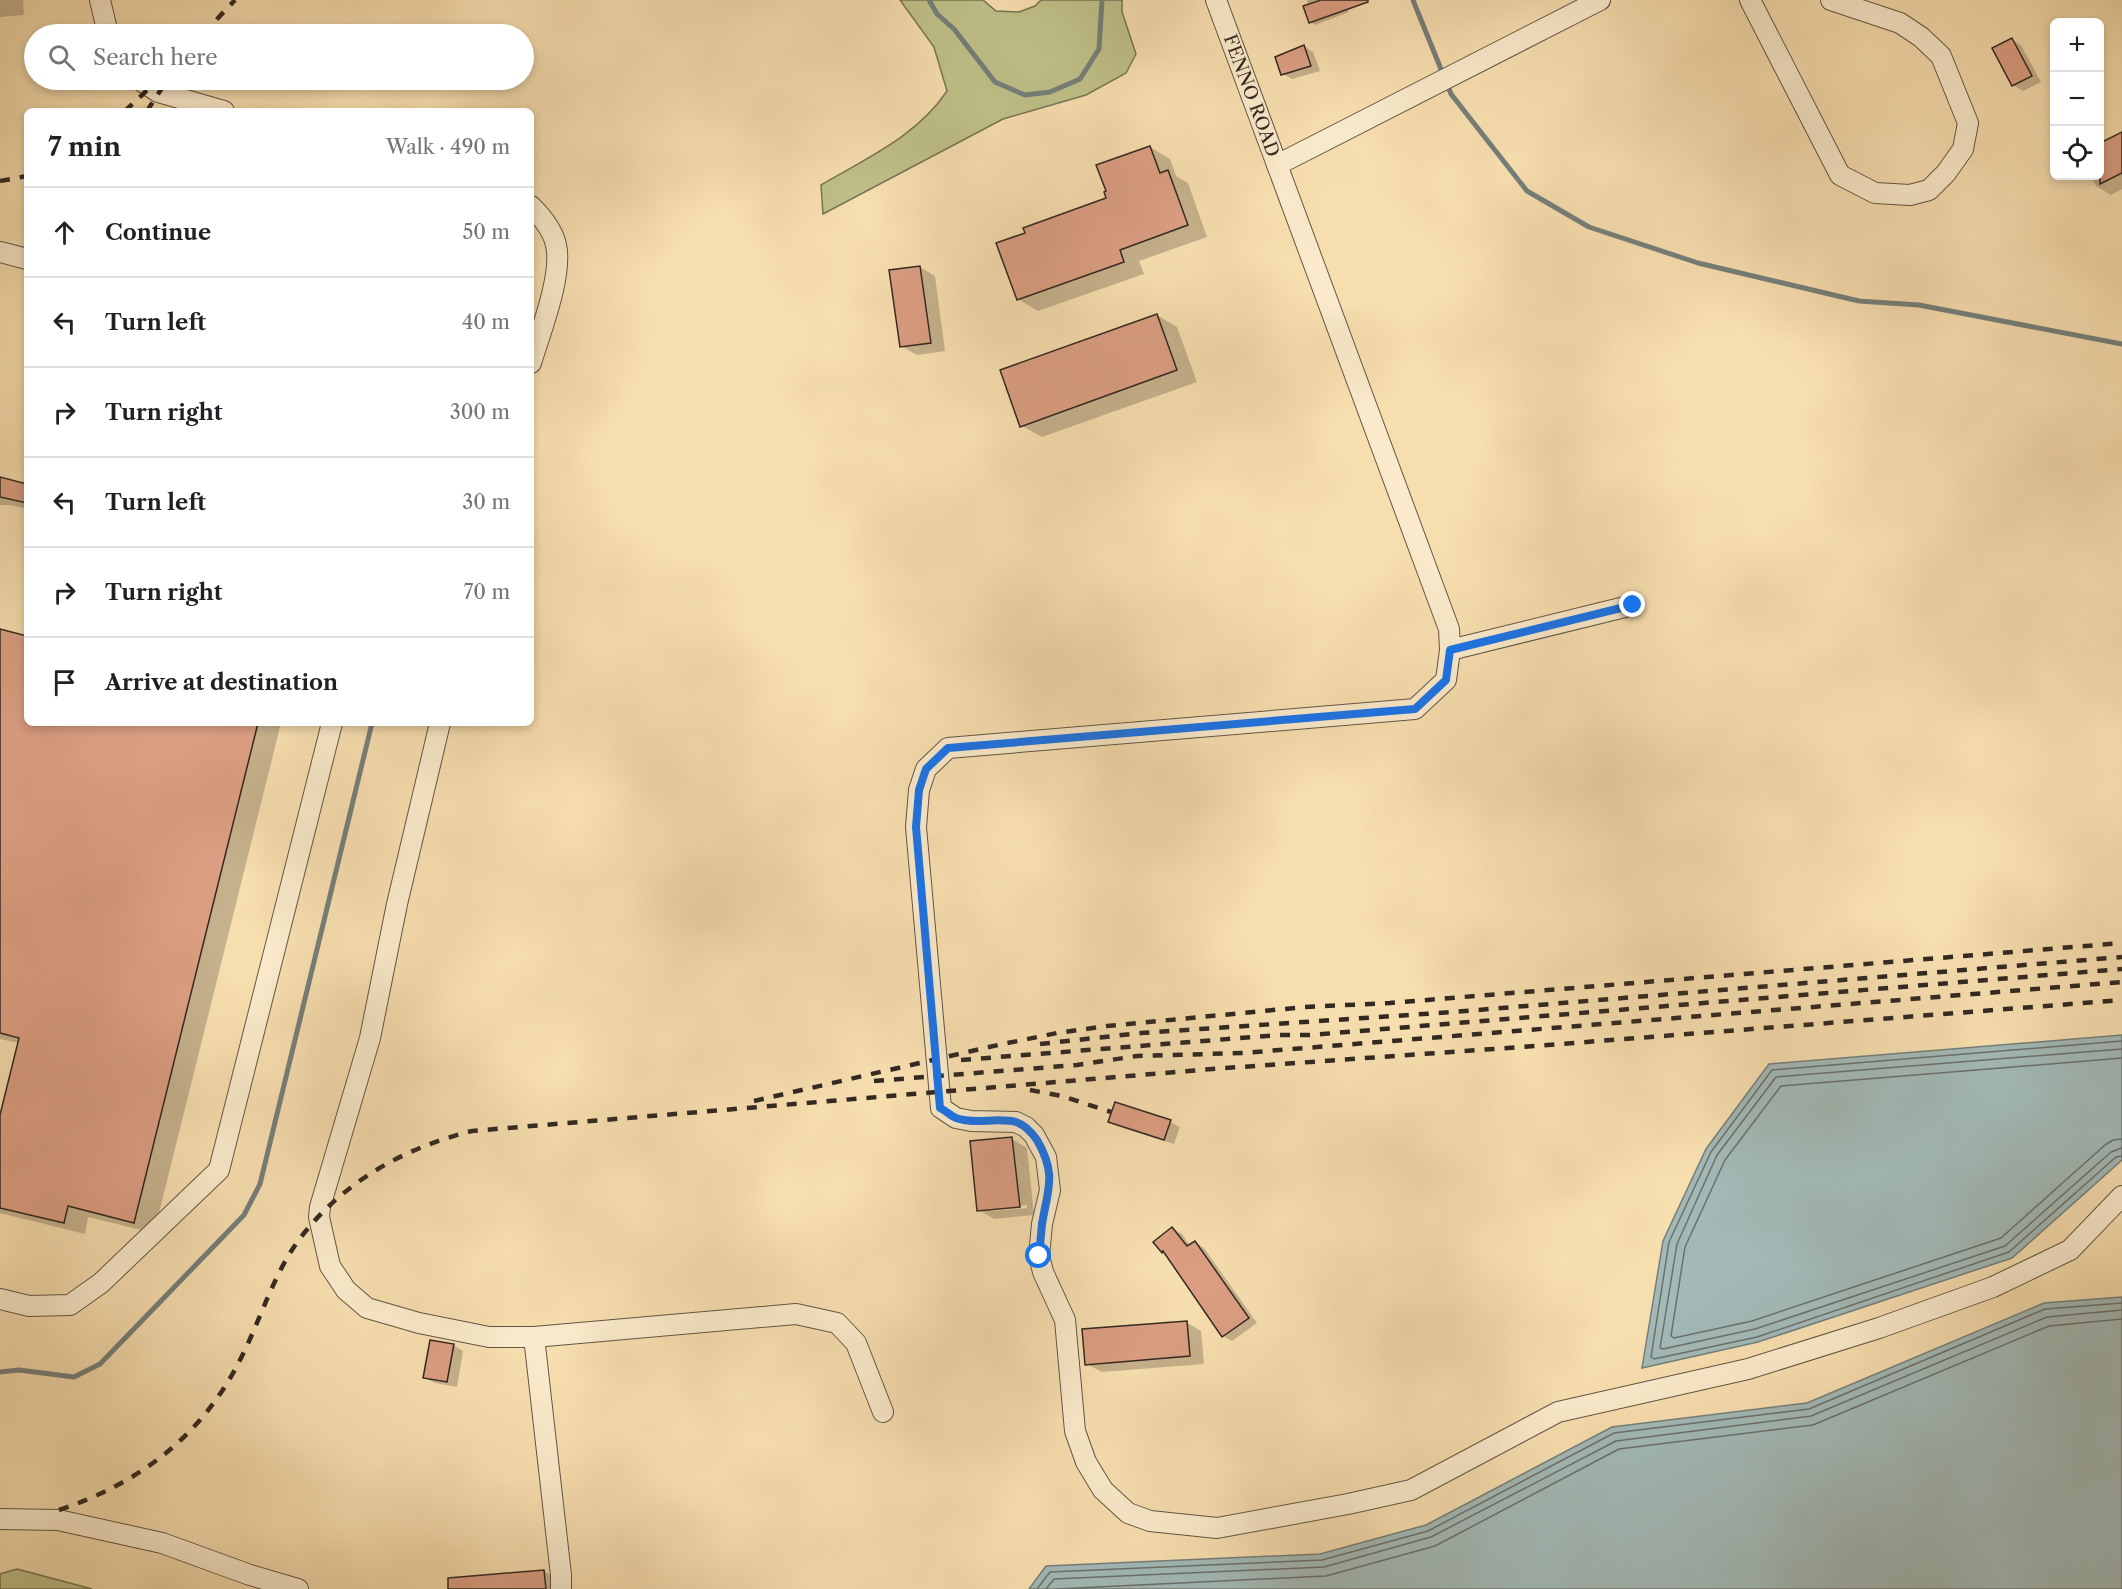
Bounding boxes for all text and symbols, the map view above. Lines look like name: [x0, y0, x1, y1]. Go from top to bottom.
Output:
map controls: [2050, 18, 2104, 180]
button: +: [2050, 18, 2104, 72]
search box: [24, 24, 534, 90]
street label: FENNO ROAD: [1219, 31, 1284, 160]
icon: search: [45, 41, 78, 74]
text: Search here: [93, 44, 218, 71]
button: −: [2050, 72, 2104, 126]
button: locate: [2050, 126, 2104, 180]
text: 7 min: [48, 131, 121, 163]
text: Walk · 490 m: [386, 135, 510, 159]
icon: ahead: [48, 216, 81, 249]
text: Continue: [105, 219, 211, 246]
text: 50 m: [463, 220, 510, 244]
icon: left: [48, 306, 81, 339]
text: Turn left: [105, 309, 206, 336]
text: 40 m: [462, 310, 510, 334]
icon: right: [48, 396, 81, 429]
text: Turn right: [105, 399, 223, 426]
text: 300 m: [450, 400, 510, 424]
icon: left: [48, 486, 81, 519]
text: Turn left: [105, 489, 206, 516]
text: 30 m: [462, 490, 510, 514]
icon: right: [48, 576, 81, 609]
text: Turn right: [105, 579, 223, 606]
text: 70 m: [464, 580, 510, 604]
route end: [1619, 591, 1645, 617]
icon: arrive: [48, 666, 81, 699]
text: Arrive at destination: [105, 669, 338, 696]
route start: [1025, 1242, 1051, 1268]

